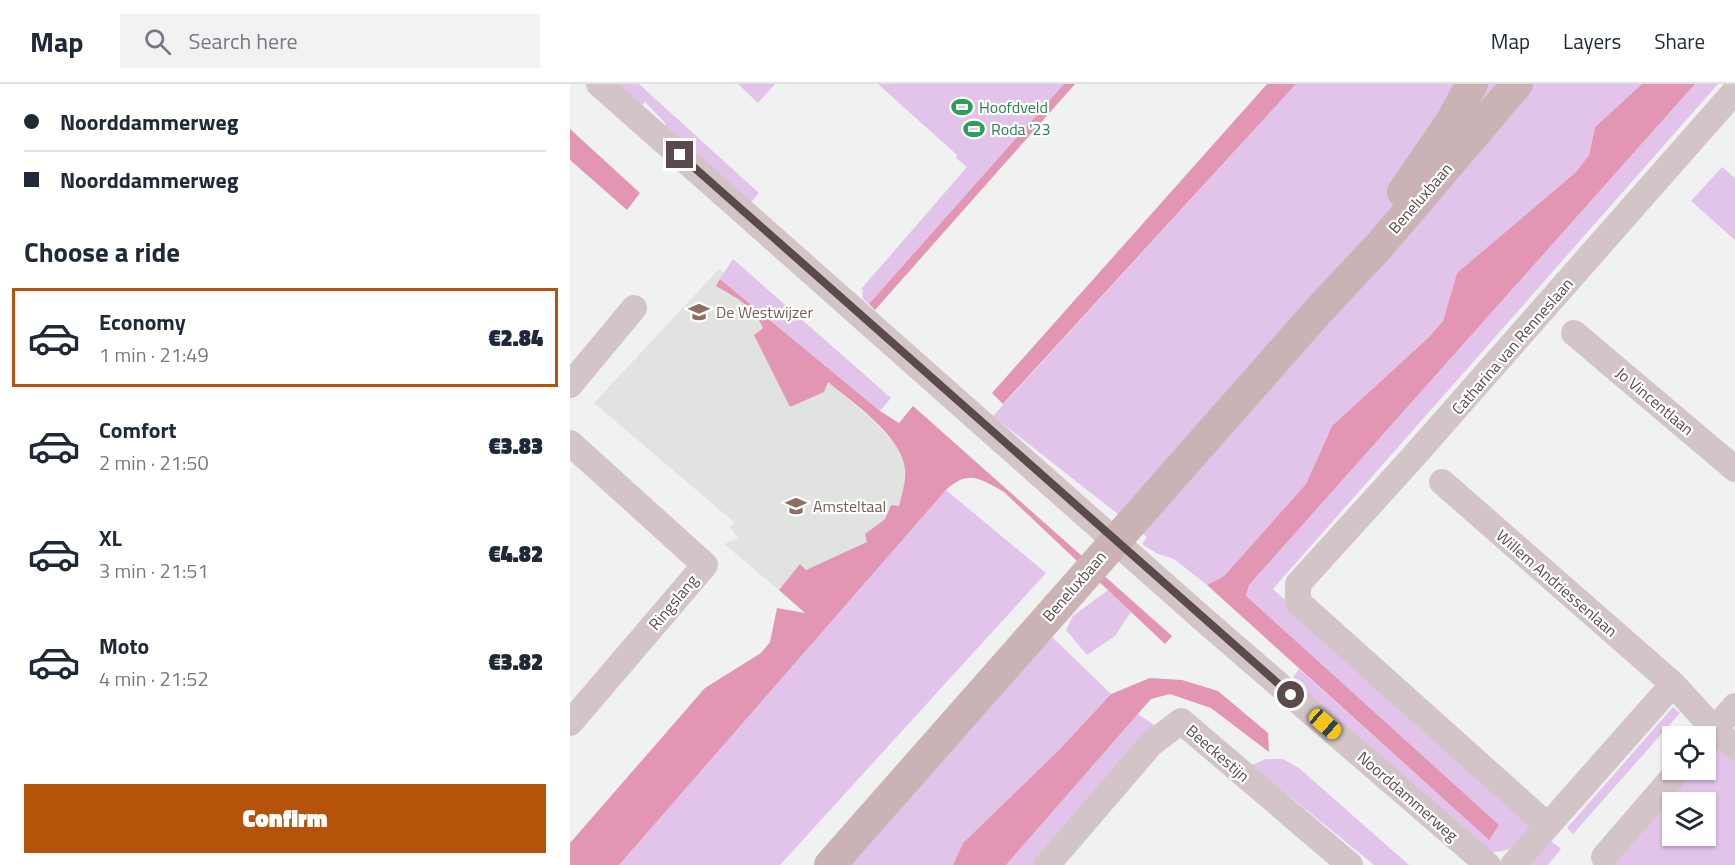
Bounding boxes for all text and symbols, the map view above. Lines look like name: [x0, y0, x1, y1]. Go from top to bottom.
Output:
search box: [120, 14, 540, 68]
text: Map: [30, 20, 84, 63]
text: Search here: [189, 24, 298, 58]
icon: search: [141, 25, 174, 58]
text: Map: [1491, 25, 1530, 57]
text: Layers: [1563, 25, 1621, 57]
text: Share: [1654, 25, 1705, 57]
sports icon: Hoofdveld: [950, 95, 974, 119]
place label: Hoofdveld: [979, 95, 1048, 119]
text: Noorddammerweg: [60, 105, 238, 139]
sports icon: Roda '23: [962, 117, 986, 141]
place label: Roda '23: [991, 117, 1050, 141]
route end: [666, 141, 693, 168]
street label: Beneluxbaan: [1382, 157, 1458, 239]
text: Noorddammerweg: [60, 163, 238, 197]
text: Choose a ride: [24, 231, 180, 272]
street label: Catharina van Renneslaan: [1446, 272, 1578, 420]
school or university icon: De Westwijzer: [687, 300, 711, 324]
place label: De Westwijzer: [716, 300, 813, 324]
text: Economy: [99, 305, 186, 339]
icon: car: [27, 311, 81, 365]
text: €2.84: [488, 321, 543, 355]
text: 1 min · 21:49: [99, 339, 209, 370]
street label: Jo Vincentlaan: [1611, 361, 1699, 441]
text: Comfort: [99, 413, 177, 447]
icon: car: [27, 419, 81, 473]
text: €3.83: [488, 429, 543, 463]
text: 2 min · 21:50: [99, 447, 209, 478]
school or university icon: Amsteltaal: [784, 494, 808, 518]
place label: Amsteltaal: [813, 494, 886, 518]
text: XL: [99, 521, 122, 555]
street label: Willem Andriessenlaan: [1491, 524, 1623, 642]
icon: car: [27, 527, 81, 581]
text: €4.82: [488, 537, 543, 571]
street label: Beneluxbaan: [1036, 545, 1112, 627]
text: 3 min · 21:51: [99, 555, 209, 586]
street label: Ringslang: [643, 569, 703, 635]
text: Moto: [99, 629, 149, 663]
icon: car: [27, 635, 81, 689]
text: €3.82: [488, 645, 543, 679]
text: 4 min · 21:52: [99, 663, 209, 694]
route start: [1277, 681, 1304, 708]
car: [1306, 705, 1344, 743]
street label: Beeckestijn: [1181, 719, 1255, 787]
map controls: [1662, 726, 1716, 846]
button: locate: [1662, 726, 1716, 780]
street label: Noorddammerweg: [1352, 745, 1464, 847]
button: Confirm: [24, 784, 546, 853]
button: layers: [1662, 792, 1716, 846]

